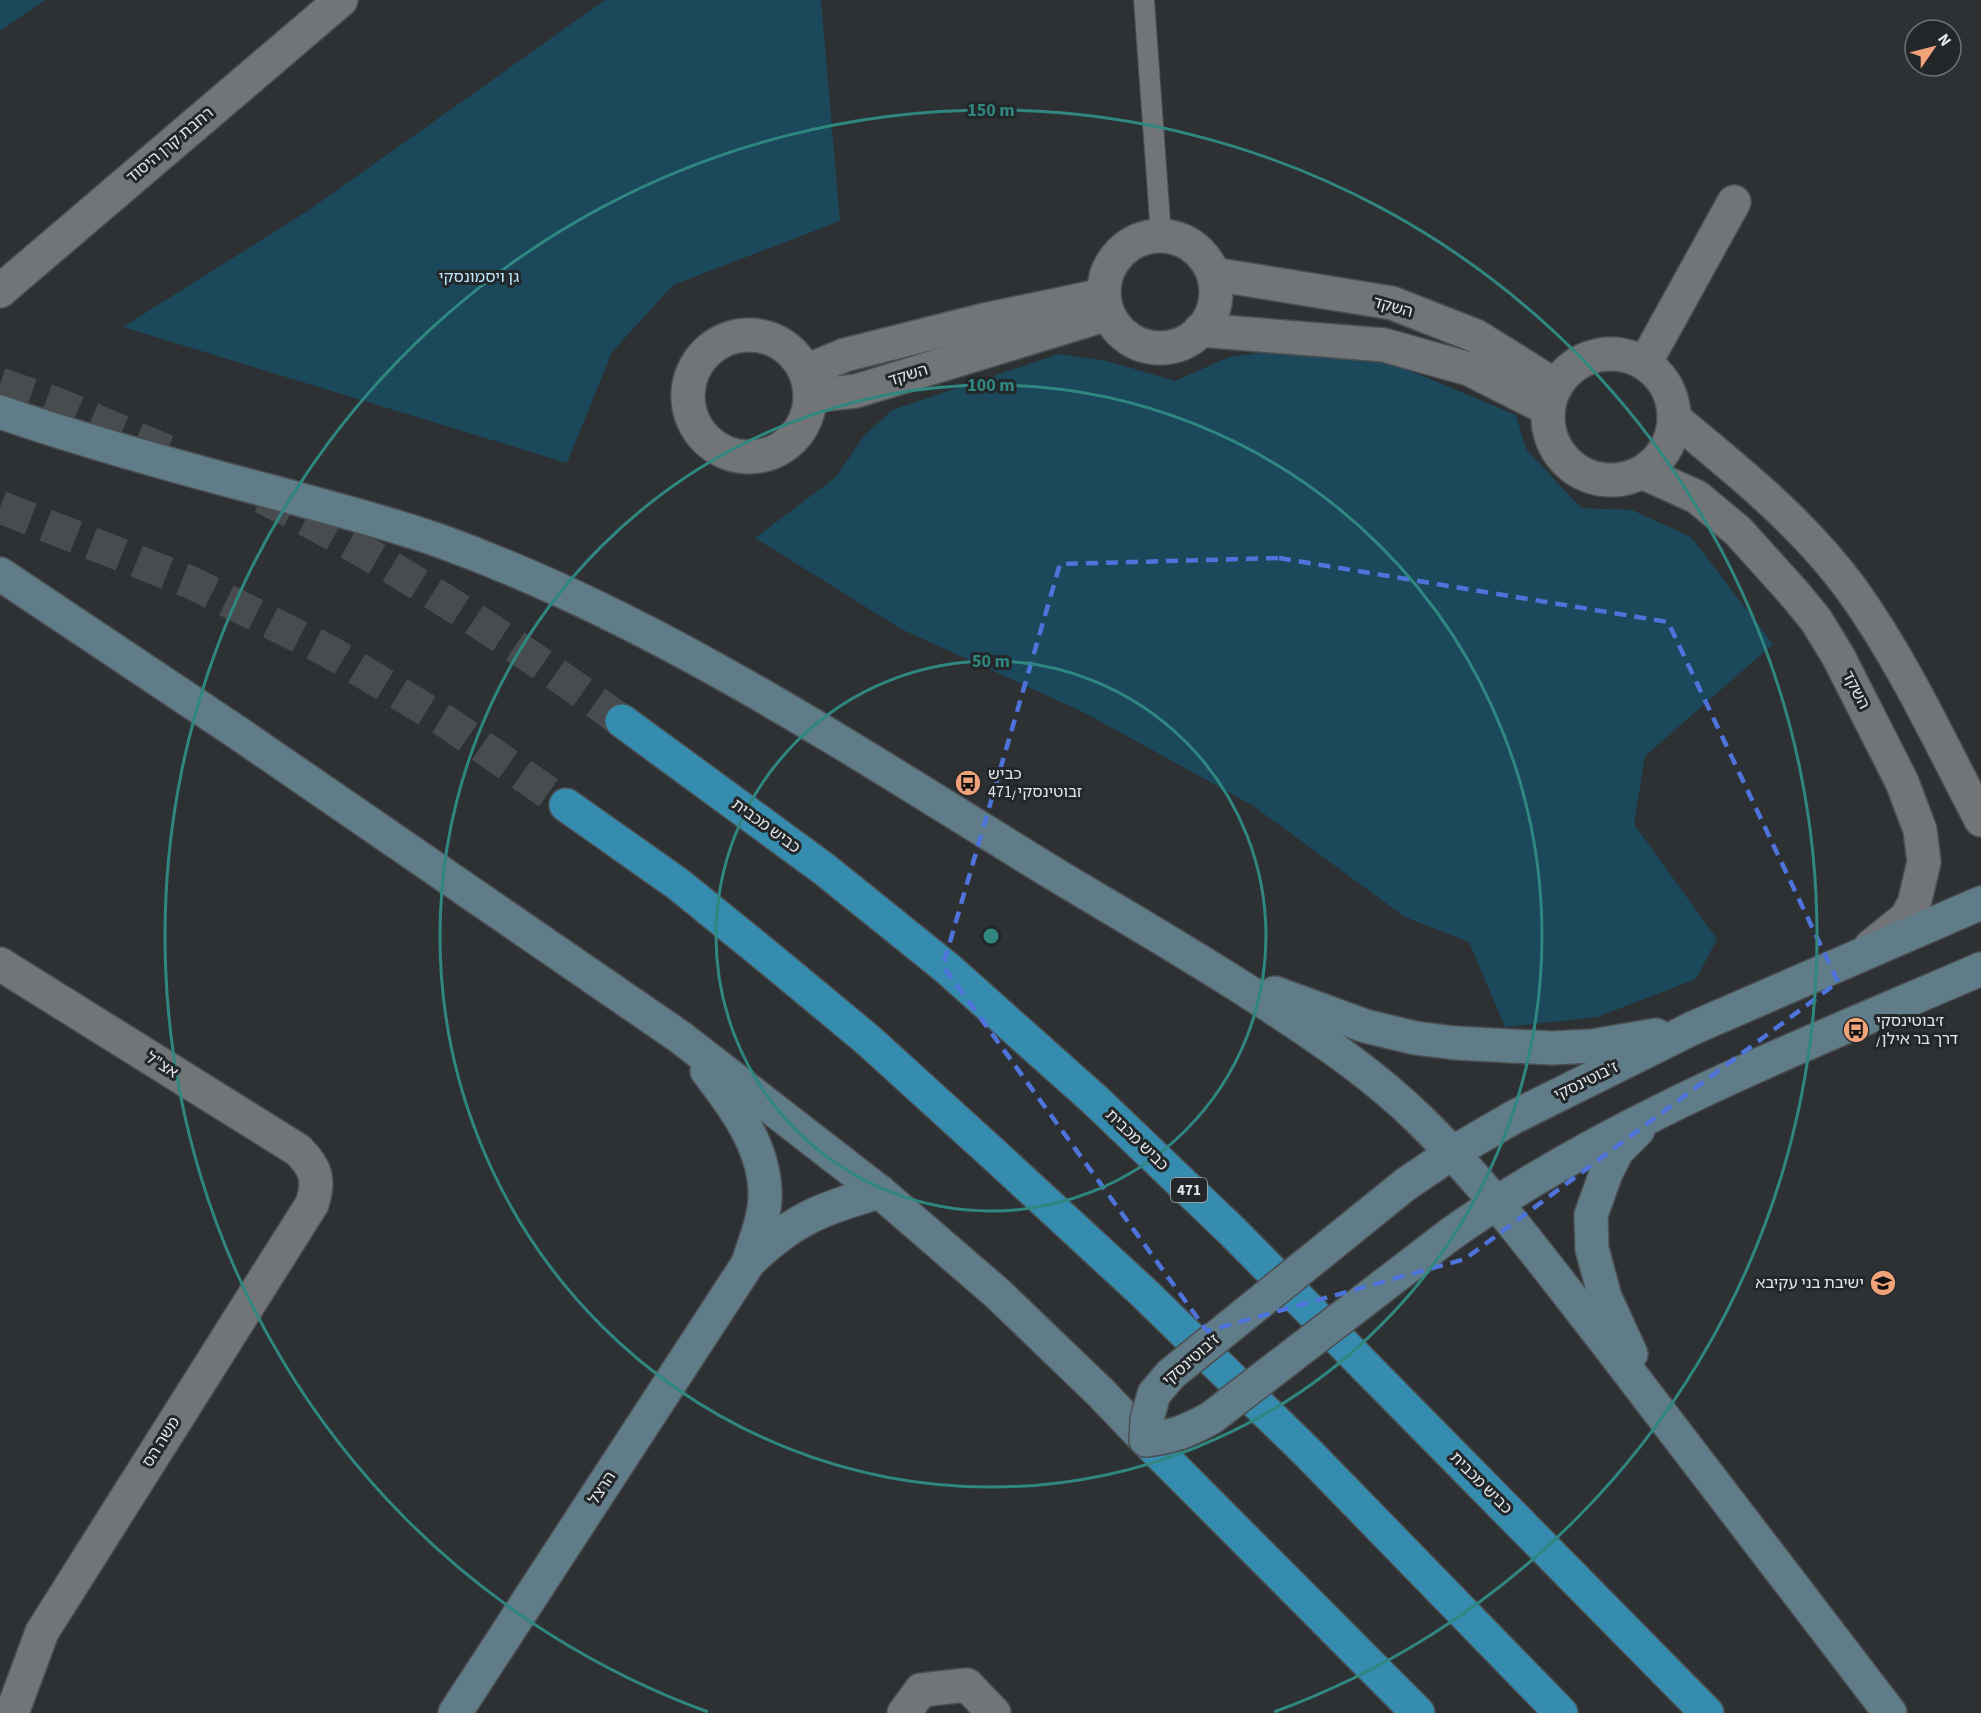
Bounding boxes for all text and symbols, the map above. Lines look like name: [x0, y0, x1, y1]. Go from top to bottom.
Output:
north arrow: [1903, 18, 1963, 78]
text: N: [1932, 29, 1957, 51]
text: 150 m: [967, 98, 1015, 123]
street label: רחבת קרן היסוד: [122, 102, 218, 188]
park label: גן ויסמונסקי: [439, 266, 519, 288]
street label: השקד: [1371, 291, 1415, 323]
street label: השקד: [885, 359, 931, 391]
text: 100 m: [967, 373, 1015, 398]
text: 50 m: [972, 649, 1010, 674]
street label: השקד: [1837, 667, 1875, 713]
place label: כביש 471/זבוטינסקי: [988, 763, 1082, 803]
bus stop icon: כביש 471/זבוטינסקי: [953, 768, 983, 798]
street label: כביש מכבית: [727, 794, 805, 858]
centre of rings: [981, 926, 1001, 946]
place label: ז׳בוטינסקי /דרך בר אילן: [1876, 1010, 1959, 1050]
bus stop icon: ז׳בוטינסקי /דרך בר אילן: [1841, 1015, 1871, 1045]
street label: אצ"ל: [142, 1047, 182, 1083]
street label: ז'בוטינסקי: [1550, 1056, 1622, 1106]
street label: כביש מכבית: [1101, 1104, 1173, 1176]
road number: 471: [1171, 1178, 1207, 1202]
school or university icon: ישיבת בני עקיבא: [1868, 1268, 1898, 1298]
place label: ישיבת בני עקיבא: [1755, 1272, 1864, 1294]
street label: ז'בוטינסקי: [1158, 1329, 1224, 1391]
street label: משה הס: [137, 1413, 185, 1471]
street label: כביש מכבית: [1445, 1447, 1517, 1519]
street label: הרצל: [583, 1467, 621, 1509]

